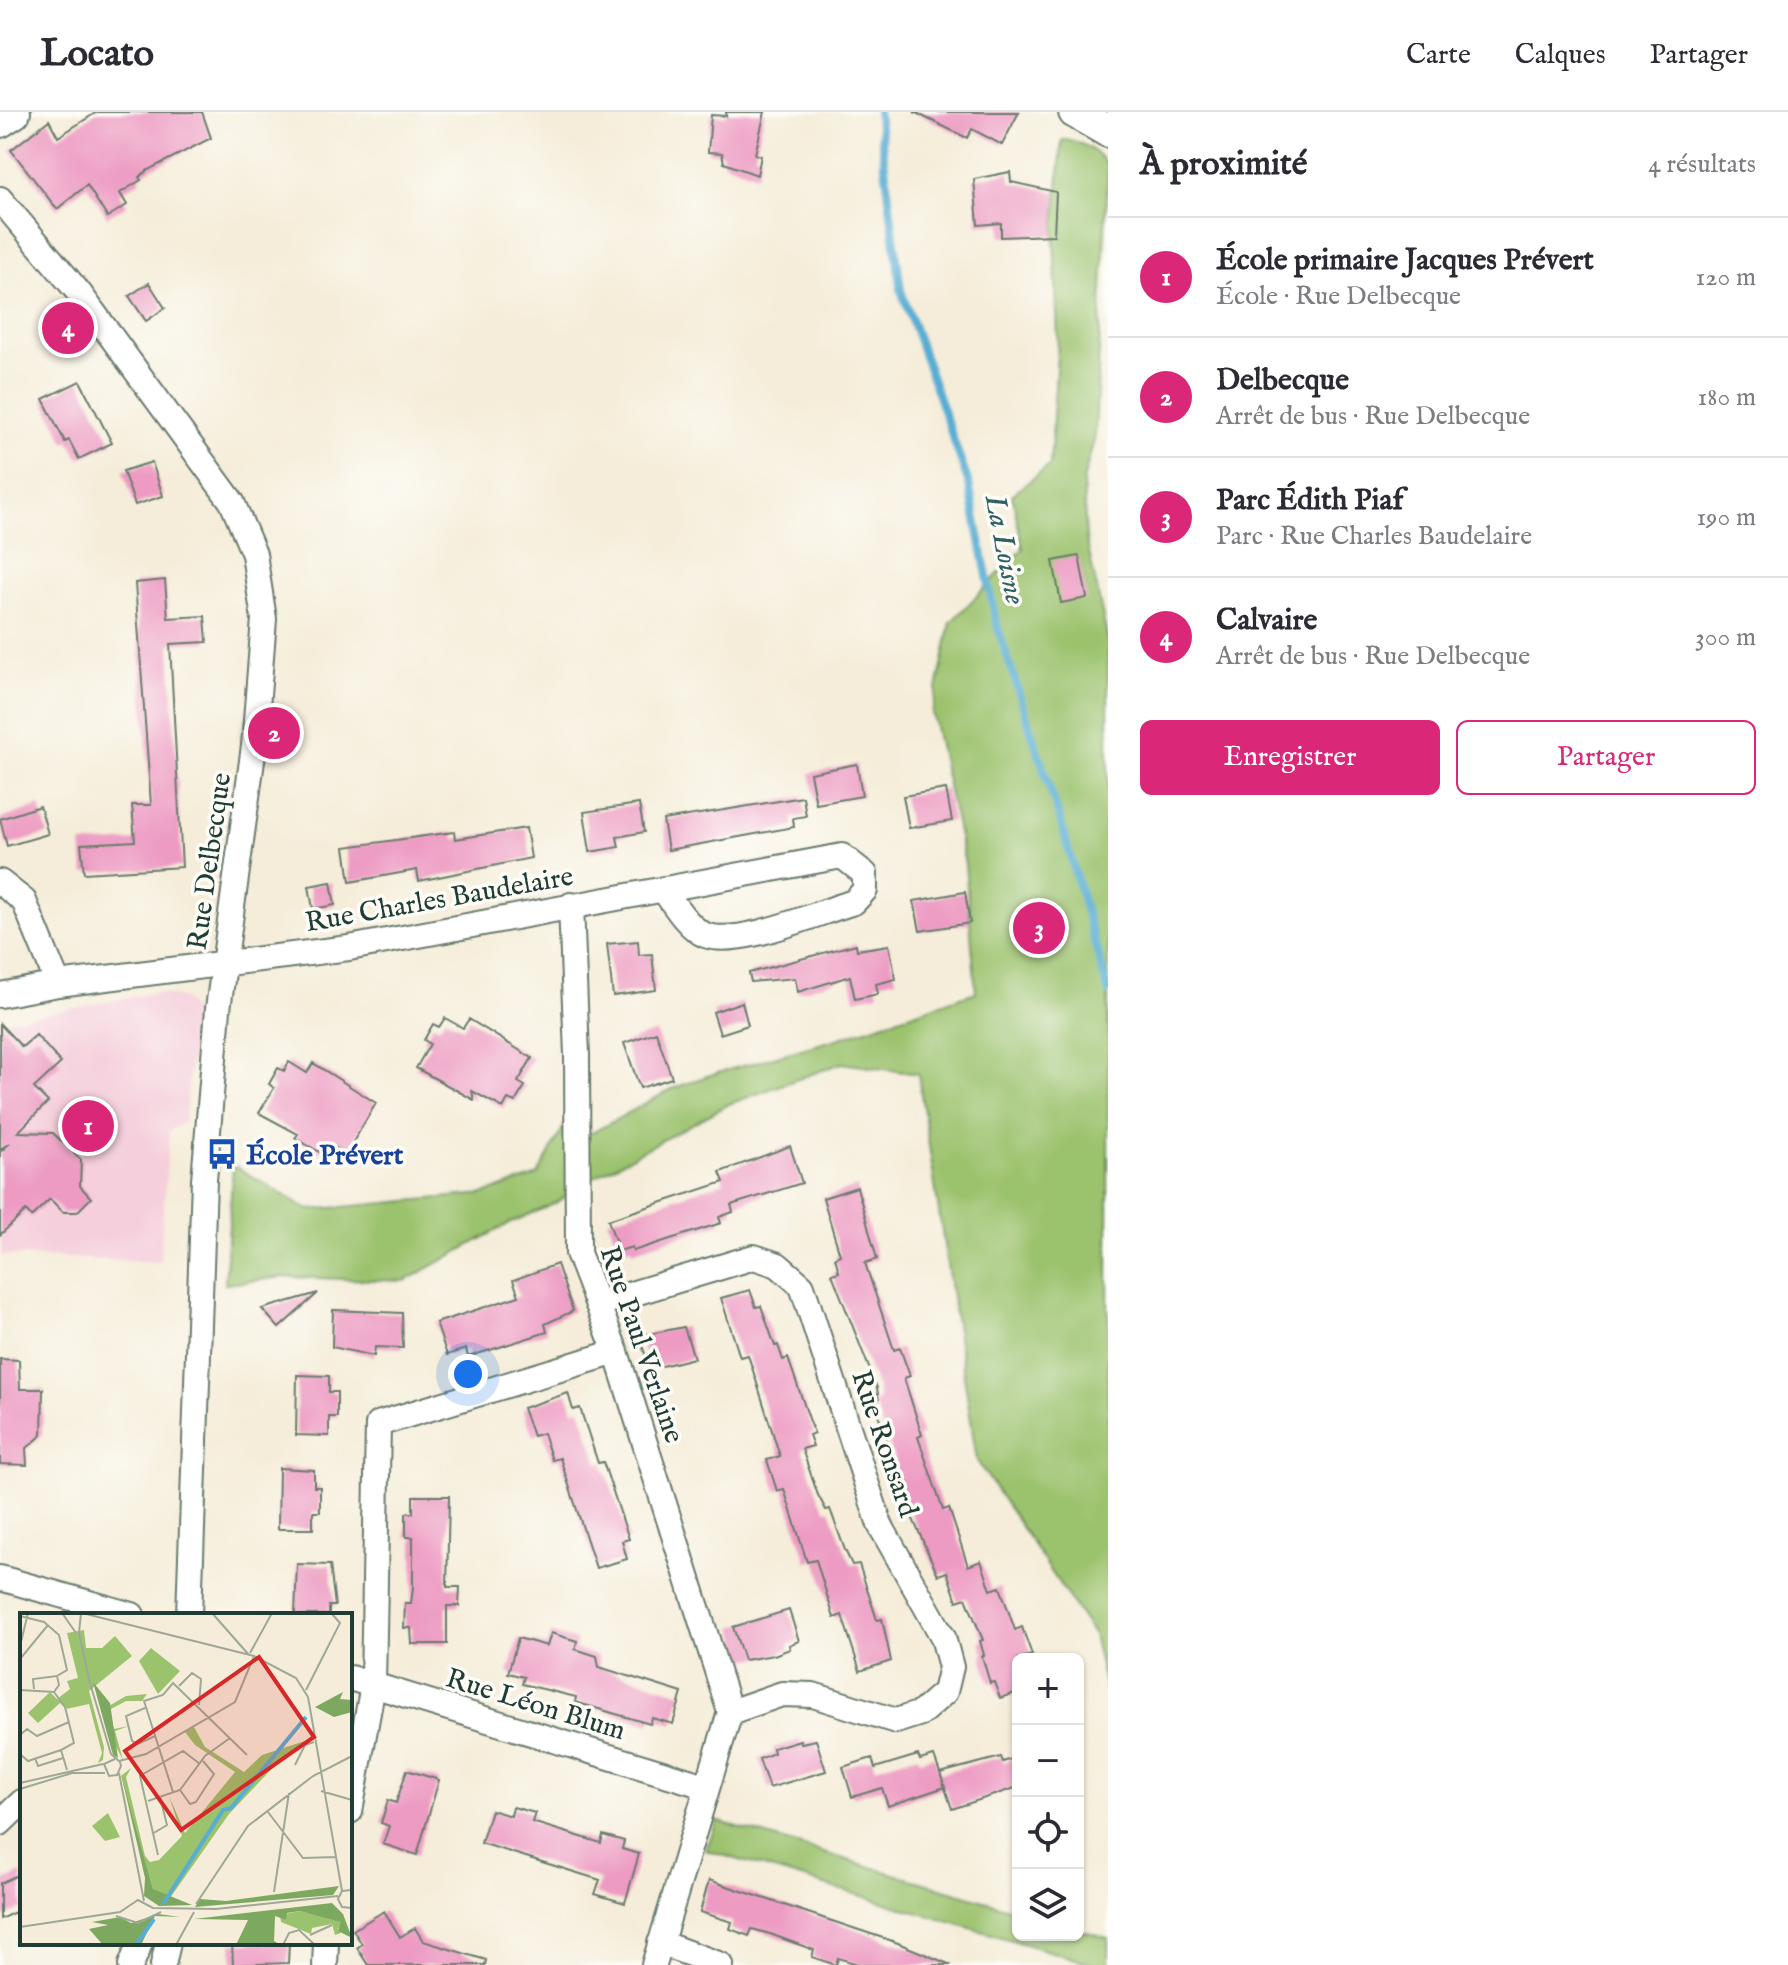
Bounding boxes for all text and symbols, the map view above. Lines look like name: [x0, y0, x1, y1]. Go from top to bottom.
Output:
text: Locato: [40, 31, 154, 79]
text: Carte: [1406, 38, 1471, 73]
text: Calques: [1515, 38, 1606, 73]
text: Partager: [1650, 38, 1748, 73]
text: À proximité: [1140, 143, 1307, 186]
text: 4 résultats: [1648, 148, 1756, 181]
text: École primaire Jacques Prévert: [1216, 242, 1594, 280]
text: 1: [1161, 261, 1171, 294]
text: 120 m: [1696, 261, 1756, 294]
text: École · Rue Delbecque: [1216, 280, 1461, 313]
pin: 4: [42, 298, 94, 358]
text: Delbecque: [1216, 362, 1349, 400]
text: 2: [1160, 381, 1172, 414]
text: 180 m: [1698, 381, 1756, 414]
text: Arrêt de bus · Rue Delbecque: [1216, 400, 1530, 433]
text: Parc Édith Piaf: [1216, 482, 1403, 520]
water label: La Loisne: [975, 490, 1033, 608]
text: 3: [1161, 501, 1171, 534]
text: 190 m: [1696, 501, 1756, 534]
text: Parc · Rue Charles Baudelaire: [1216, 520, 1532, 553]
text: Calvaire: [1216, 602, 1317, 640]
text: 4: [1160, 621, 1172, 654]
text: 300 m: [1695, 621, 1756, 654]
text: Arrêt de bus · Rue Delbecque: [1216, 640, 1530, 673]
pin: 2: [248, 703, 300, 763]
button: Enregistrer: [1140, 720, 1440, 795]
button: Partager: [1456, 720, 1756, 795]
street label: Rue Delbecque: [181, 770, 240, 952]
street label: Rue Charles Baudelaire: [303, 860, 576, 941]
pin: 3: [1013, 898, 1065, 958]
pin: 1: [62, 1096, 114, 1156]
bus stop icon: École Prévert: [205, 1137, 239, 1171]
place label: École Prévert: [246, 1138, 404, 1174]
street label: Rue Paul Verlaine: [591, 1242, 691, 1448]
your location: [448, 1354, 488, 1394]
street label: Rue Ronsard: [842, 1366, 925, 1522]
inset map: [20, 1613, 352, 1945]
map controls: [1012, 1653, 1084, 1941]
button: +: [1012, 1653, 1084, 1725]
street label: Rue Léon Blum: [441, 1661, 629, 1749]
button: −: [1012, 1725, 1084, 1797]
button: locate: [1012, 1797, 1084, 1869]
button: layers: [1012, 1869, 1084, 1941]

